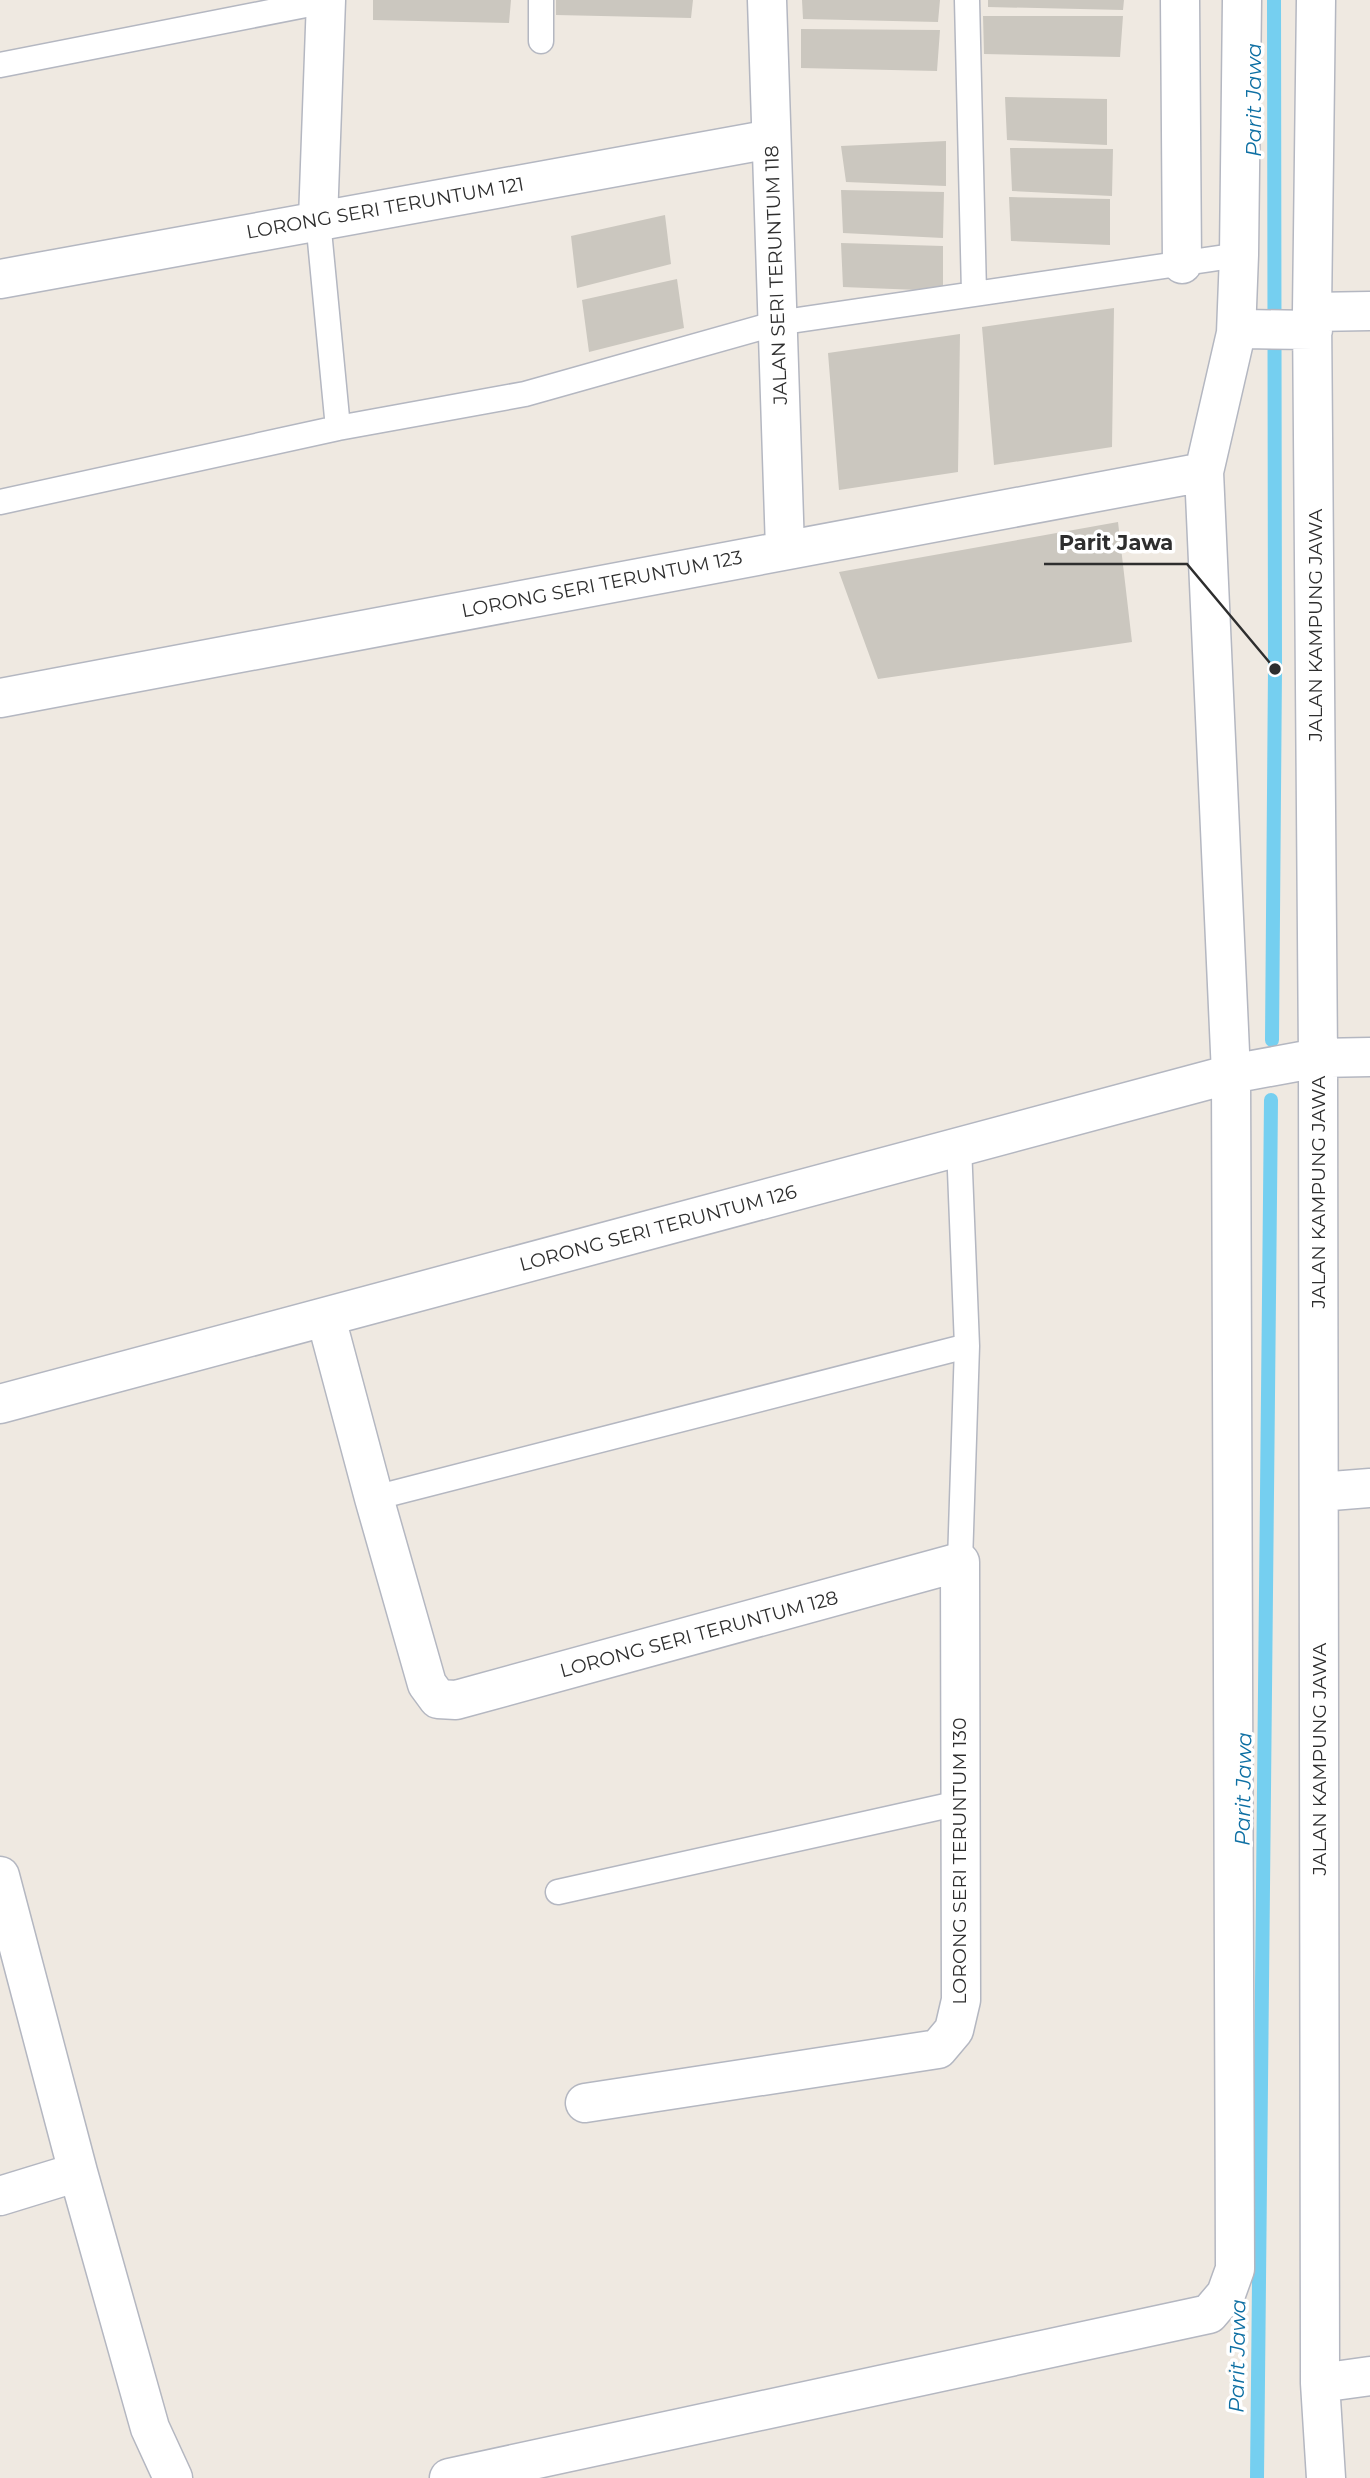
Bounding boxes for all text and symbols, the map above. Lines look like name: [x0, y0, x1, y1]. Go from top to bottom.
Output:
water label: Parit Jawa: [1241, 43, 1266, 157]
street label: JALAN SERI TERUNTUM 118: [760, 145, 792, 406]
street label: LORONG SERI TERUNTUM 121: [244, 172, 526, 244]
street label: JALAN KAMPUNG JAWA: [1304, 508, 1327, 742]
callout: Parit Jawa: [1044, 522, 1187, 564]
text: Parit Jawa: [1059, 530, 1173, 555]
street label: LORONG SERI TERUNTUM 123: [460, 545, 744, 623]
street label: JALAN KAMPUNG JAWA: [1307, 1075, 1330, 1309]
street label: LORONG SERI TERUNTUM 126: [517, 1180, 799, 1276]
street label: LORONG SERI TERUNTUM 128: [557, 1586, 841, 1682]
street label: JALAN KAMPUNG JAWA: [1308, 1642, 1331, 1876]
street label: LORONG SERI TERUNTUM 130: [948, 1717, 971, 2005]
water label: Parit Jawa: [1230, 1732, 1256, 1846]
water label: Parit Jawa: [1224, 2299, 1250, 2413]

